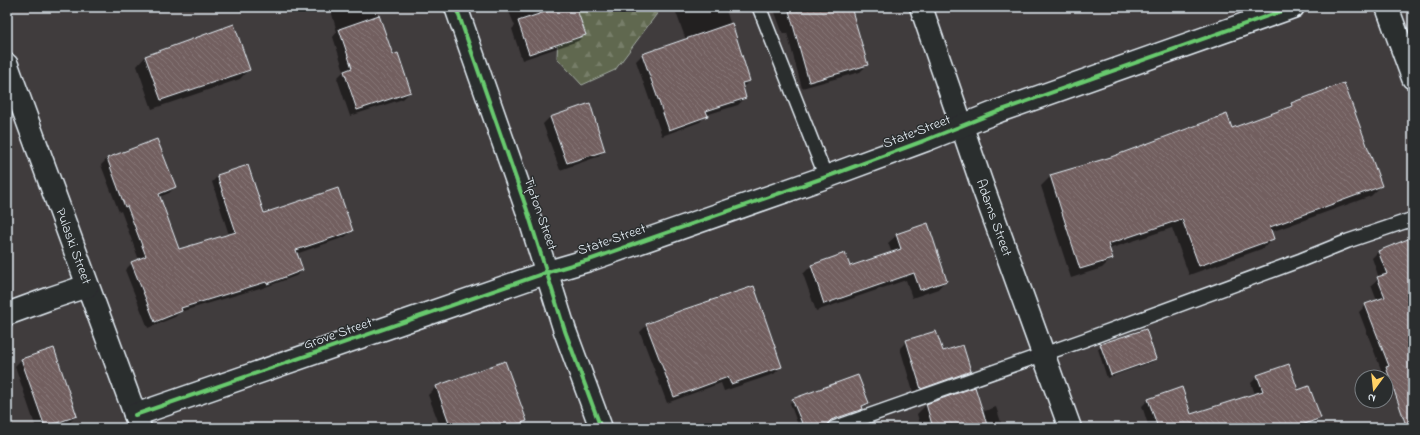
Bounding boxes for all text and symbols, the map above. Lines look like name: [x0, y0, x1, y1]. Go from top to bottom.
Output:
street label: State Street: [880, 109, 954, 155]
street label: Tipton Street: [518, 175, 562, 254]
street label: Adams Street: [970, 176, 1018, 260]
street label: Pulaski Street: [50, 205, 97, 288]
street label: State Street: [575, 218, 649, 261]
street label: Grove Street: [301, 312, 375, 356]
north arrow: [1354, 369, 1394, 409]
text: N: [1366, 389, 1377, 406]

